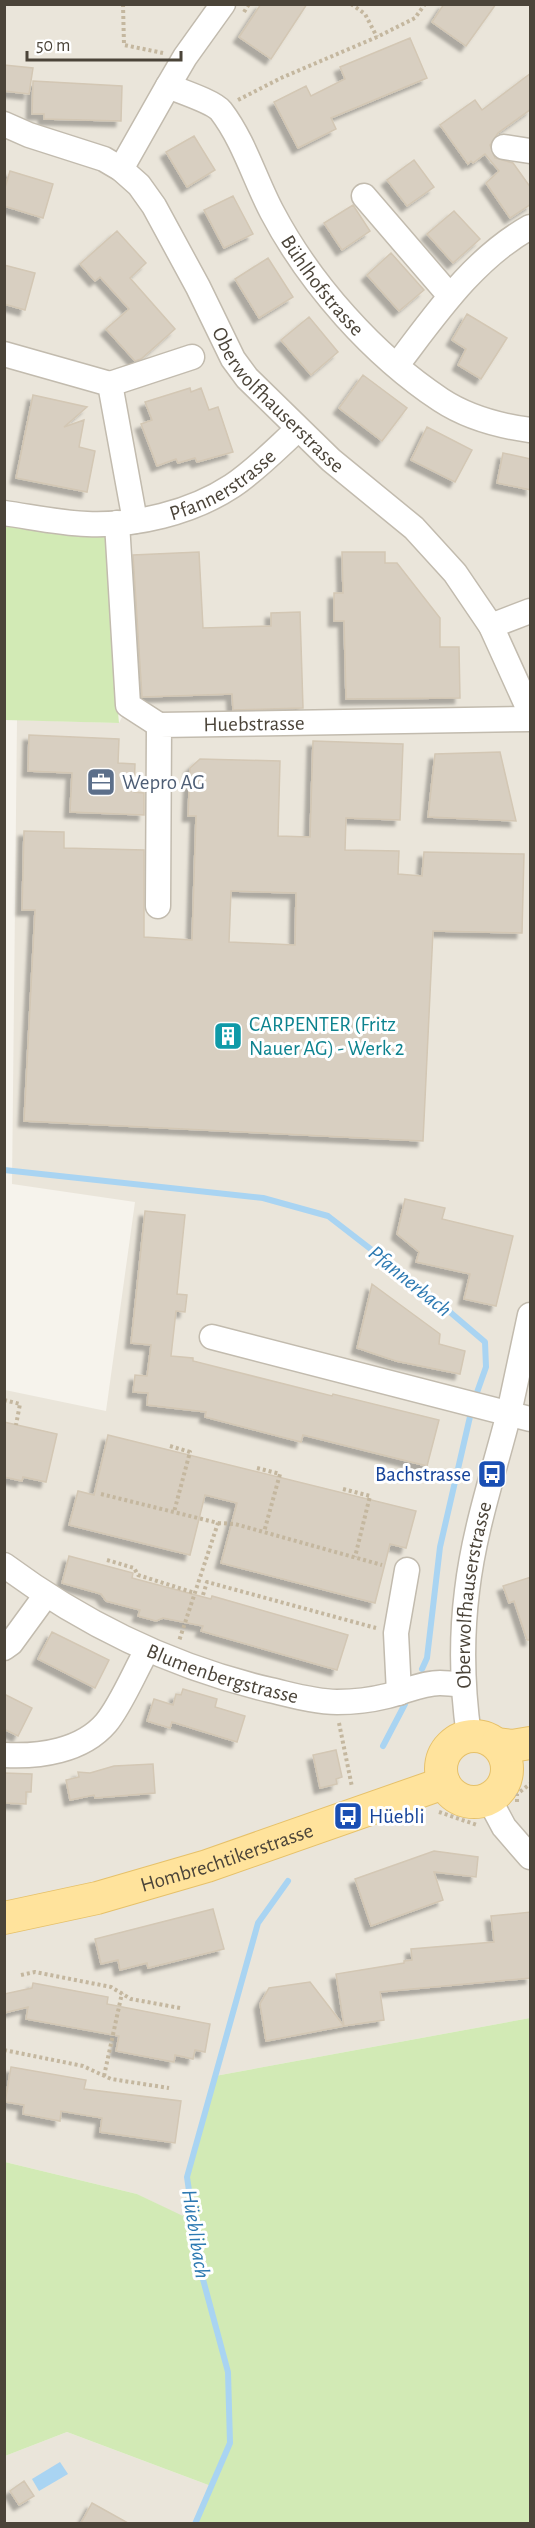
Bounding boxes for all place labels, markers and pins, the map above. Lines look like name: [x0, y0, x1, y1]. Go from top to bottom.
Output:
office icon: Wepro AG: [85, 766, 117, 798]
place label: Wepro AG: [122, 772, 205, 793]
place label: CARPENTER (Fritz Nauer AG) - Werk 2: [249, 1014, 404, 1059]
building icon: CARPENTER (Fritz Nauer AG) - Werk 2: [212, 1020, 244, 1052]
bus stop icon: Bachstrasse: [476, 1458, 508, 1490]
place label: Bachstrasse: [375, 1464, 471, 1485]
bus stop icon: Hüebli: [332, 1800, 364, 1832]
place label: Hüebli: [369, 1806, 425, 1827]

